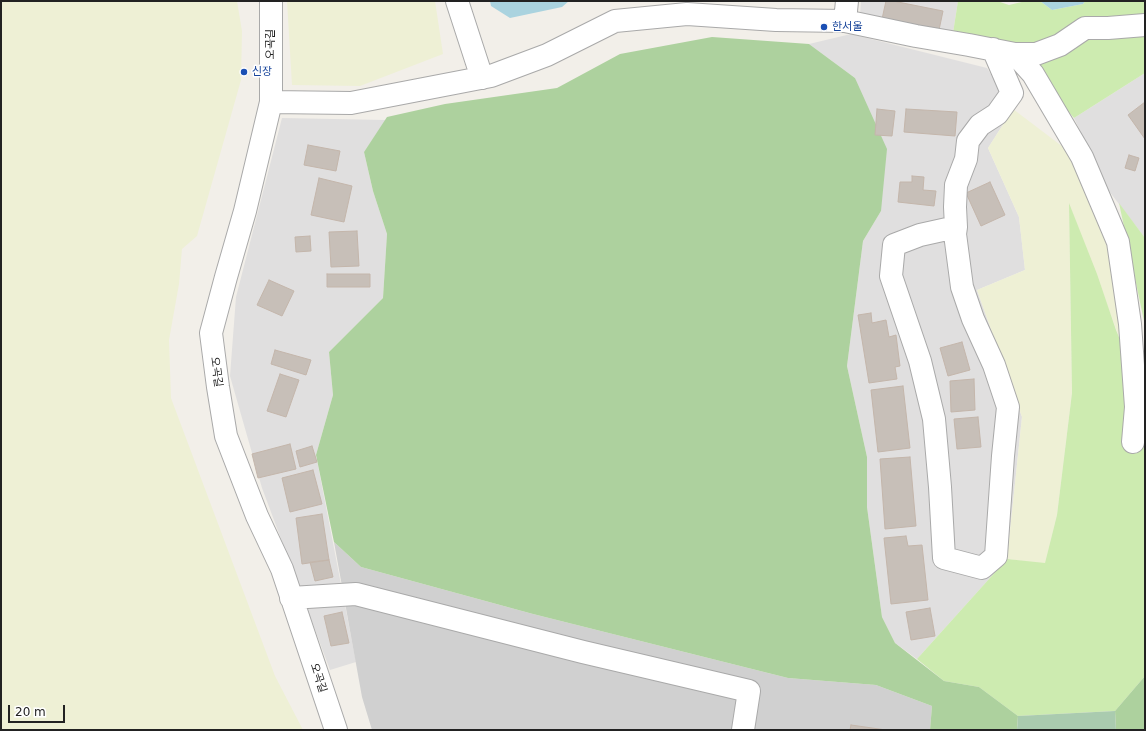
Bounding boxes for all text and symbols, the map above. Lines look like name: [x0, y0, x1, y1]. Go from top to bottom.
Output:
place label: 한서울: [832, 20, 862, 34]
marker: 한서울: [819, 22, 829, 32]
street label: 오곡길: [264, 29, 278, 59]
place label: 신장: [252, 65, 272, 79]
marker: 신장: [239, 67, 249, 77]
street label: 오곡길: [207, 356, 225, 388]
street label: 오곡길: [307, 662, 329, 694]
scale bar: [10, 697, 67, 723]
text: 20 m: [15, 705, 46, 719]

